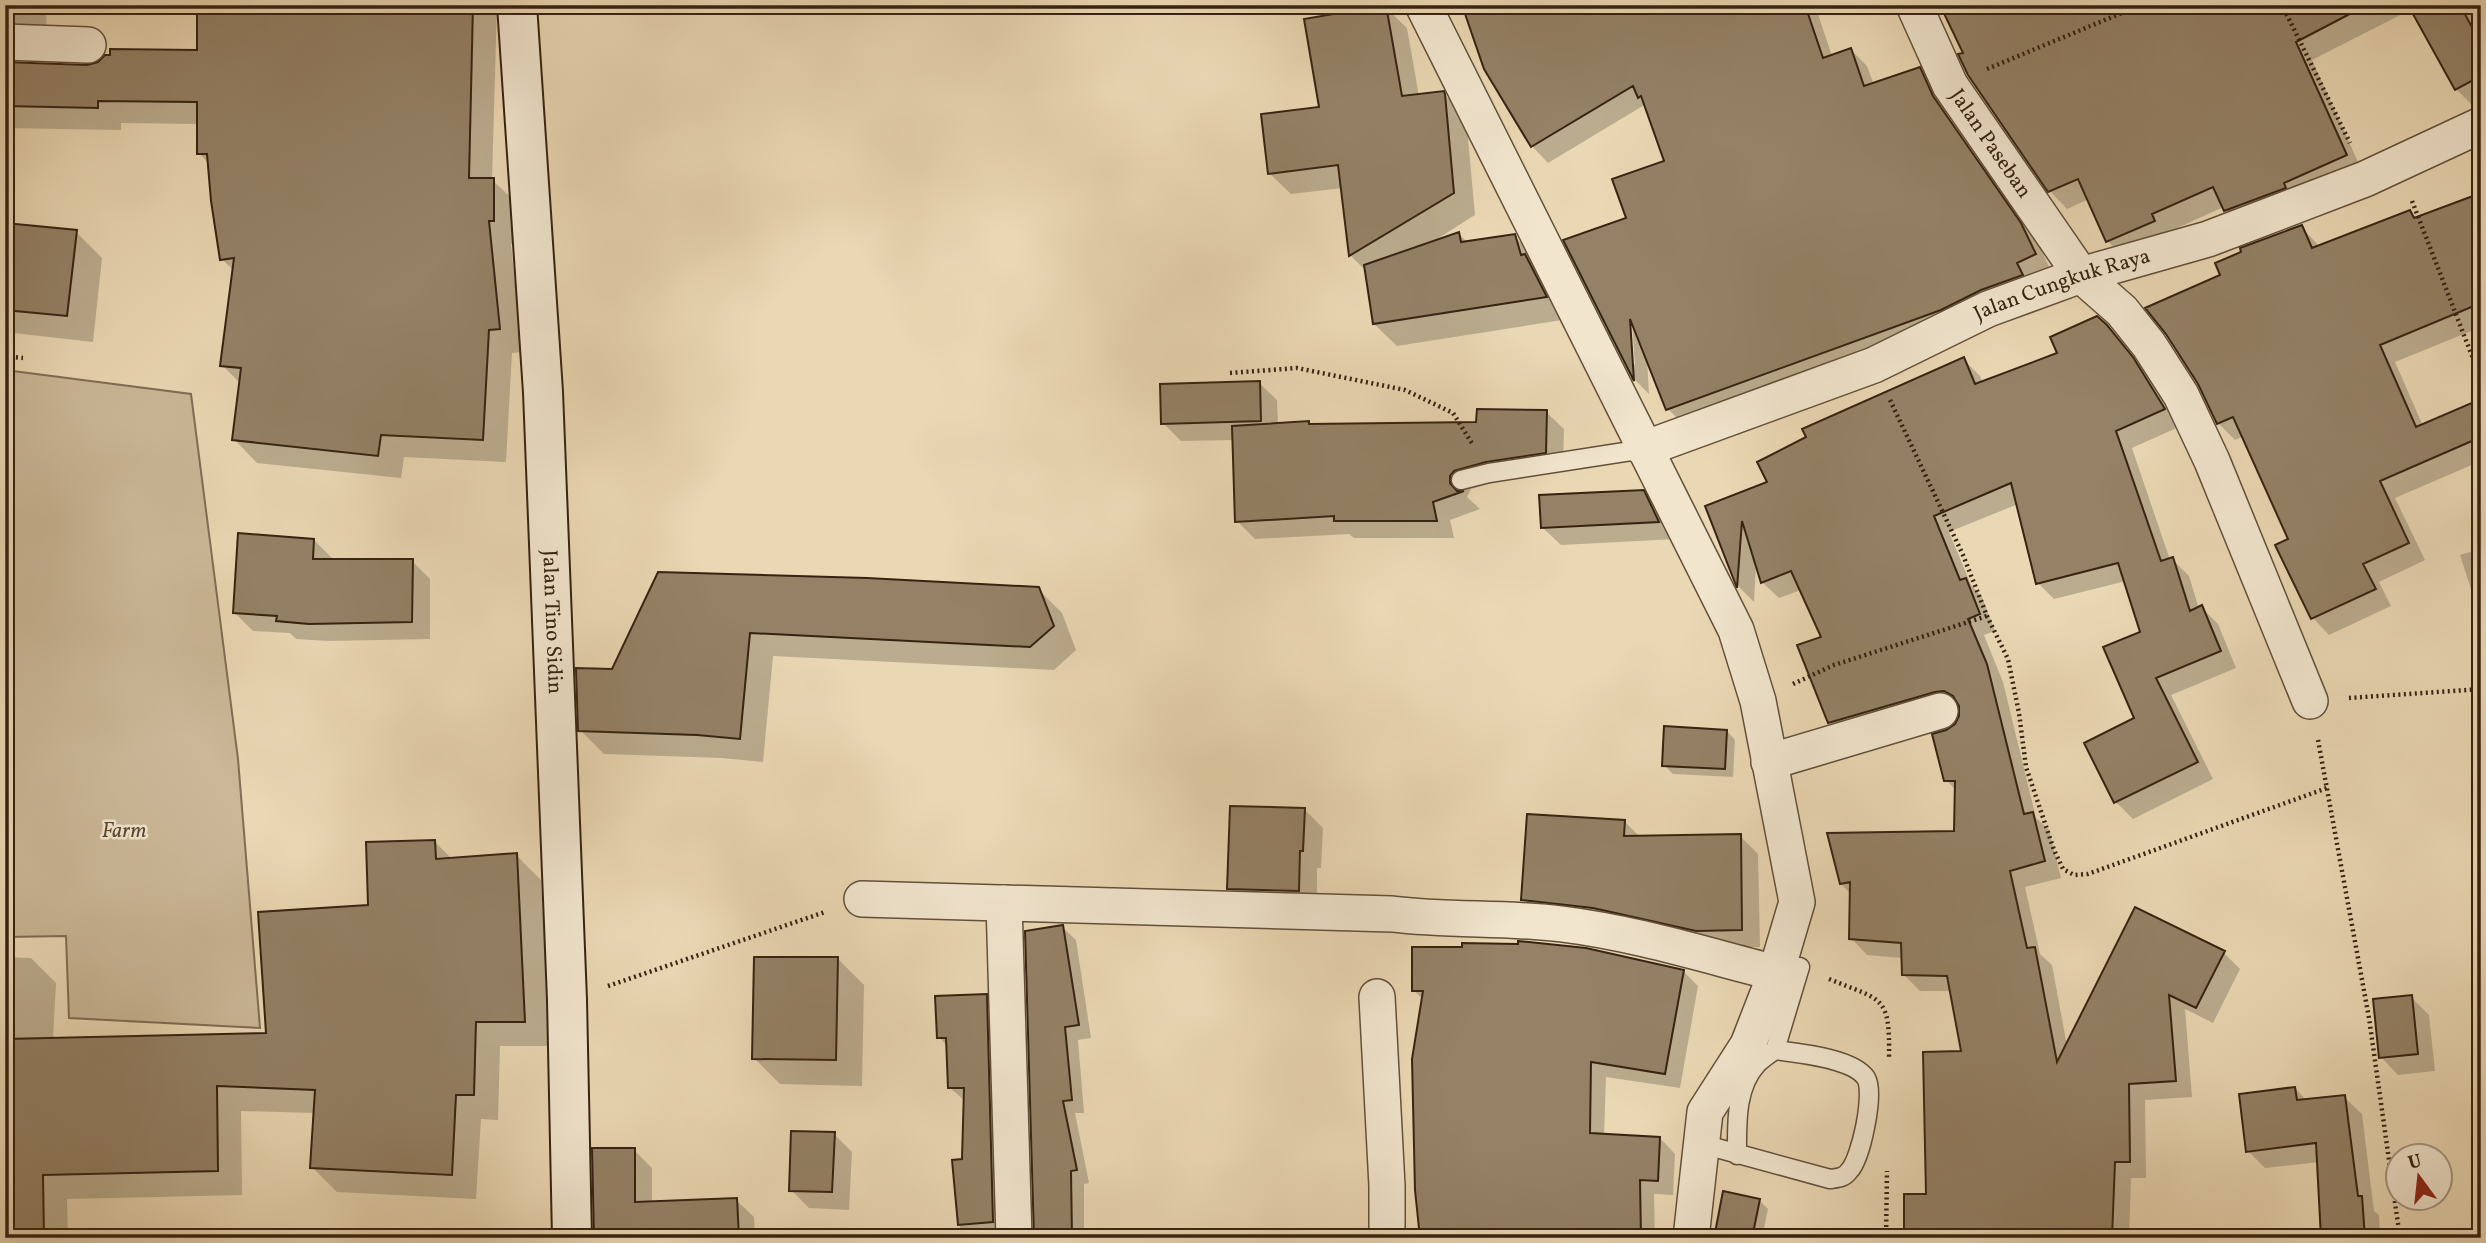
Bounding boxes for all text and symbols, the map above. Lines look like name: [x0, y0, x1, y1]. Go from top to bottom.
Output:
street label: Jalan Paseban: [1942, 83, 2038, 204]
street label: Jalan Cungkuk Raya: [1969, 242, 2154, 328]
street label: Jalan Tino Sidin: [535, 549, 569, 695]
park label: Farm: [102, 817, 146, 846]
north arrow: [2384, 1142, 2454, 1212]
text: U: [2405, 1148, 2425, 1177]

